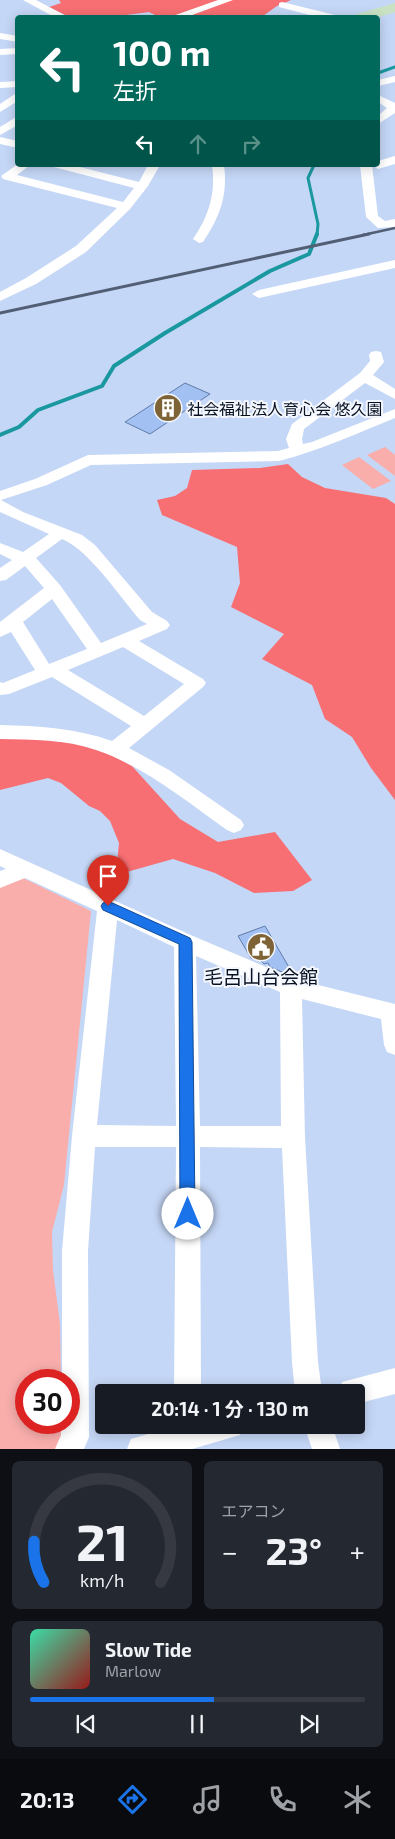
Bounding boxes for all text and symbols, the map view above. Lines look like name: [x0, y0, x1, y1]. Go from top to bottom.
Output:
text: 100 m: [113, 31, 211, 73]
icon: left: [30, 35, 95, 100]
text: 左折: [113, 77, 157, 103]
icon: left: [131, 130, 159, 158]
icon: ahead: [184, 130, 212, 158]
icon: right: [237, 130, 265, 158]
building icon: 社会福祉法人育心会 悠久園: [153, 393, 183, 423]
place label: 社会福祉法人育心会 悠久園: [187, 399, 383, 418]
pin: [87, 855, 129, 906]
icon: arrive: [94, 862, 122, 890]
public building icon: 毛呂山台会館: [246, 932, 276, 962]
place label: 毛呂山台会館: [204, 965, 318, 988]
position arrow: [161, 1187, 213, 1239]
speed limit sign: 30: [15, 1369, 80, 1434]
text: 20:14 · 1 分 · 130 m: [151, 1397, 309, 1420]
text: エアコン: [222, 1501, 286, 1520]
text: 21: [75, 1509, 128, 1571]
text: 23°: [265, 1527, 322, 1573]
text: −: [222, 1534, 238, 1568]
text: +: [350, 1534, 365, 1568]
text: km/h: [80, 1569, 124, 1591]
text: Slow Tide: [105, 1638, 192, 1661]
text: Marlow: [105, 1661, 161, 1680]
icon: previous: [72, 1710, 100, 1738]
icon: pause: [183, 1710, 211, 1738]
icon: next: [295, 1710, 323, 1738]
icon: directions: [115, 1782, 150, 1817]
icon: music: [190, 1782, 225, 1817]
icon: phone: [265, 1782, 300, 1817]
icon: climate: [340, 1782, 375, 1817]
text: 20:13: [20, 1786, 74, 1812]

